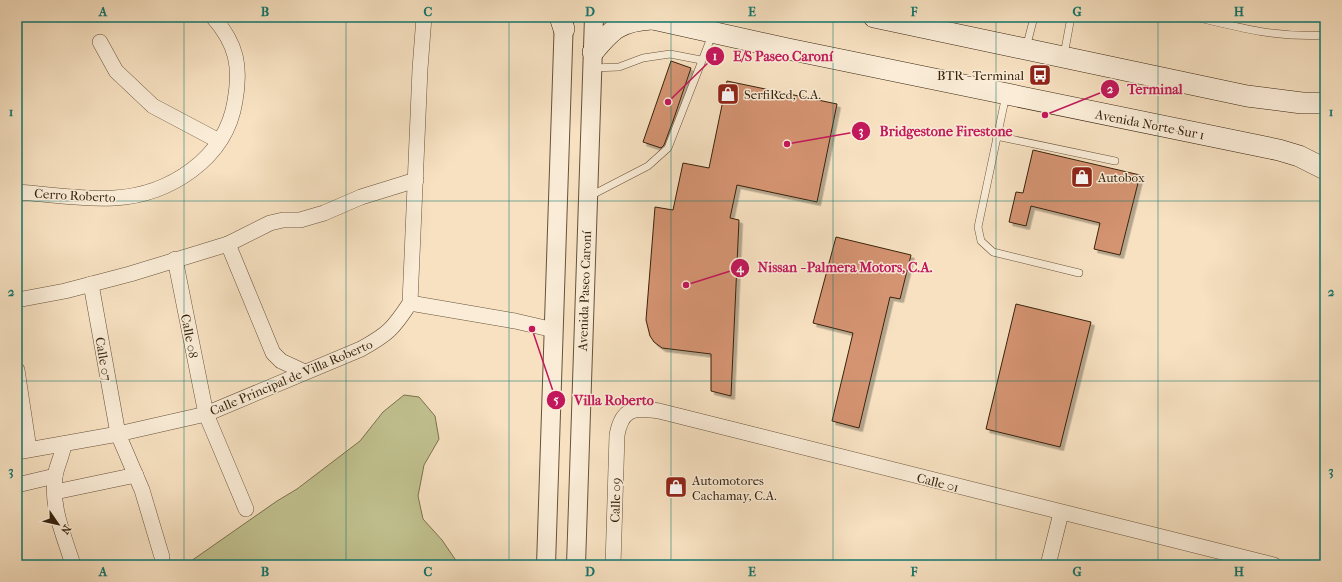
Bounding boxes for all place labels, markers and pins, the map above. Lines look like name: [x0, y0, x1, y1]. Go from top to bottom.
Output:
callout: E/S Paseo Caroní: [705, 43, 842, 69]
bus stop icon: BTR - Terminal: [1027, 62, 1053, 88]
place label: BTR - Terminal: [937, 68, 1024, 83]
callout: Terminal: [1100, 76, 1191, 102]
shop icon: SerfiRed, C.A.: [715, 81, 741, 107]
place label: SerfiRed, C.A.: [744, 87, 821, 102]
callout: Bridgestone Firestone: [851, 118, 1020, 144]
shop icon: Autobox: [1069, 164, 1095, 190]
place label: Autobox: [1097, 170, 1145, 185]
callout: Nissan - Palmera Motors, C.A.: [730, 255, 940, 281]
callout: Villa Roberto: [546, 387, 662, 413]
place label: Automotores Cachamay, C.A.: [691, 473, 777, 503]
shop icon: Automotores Cachamay, C.A.: [663, 474, 689, 500]

